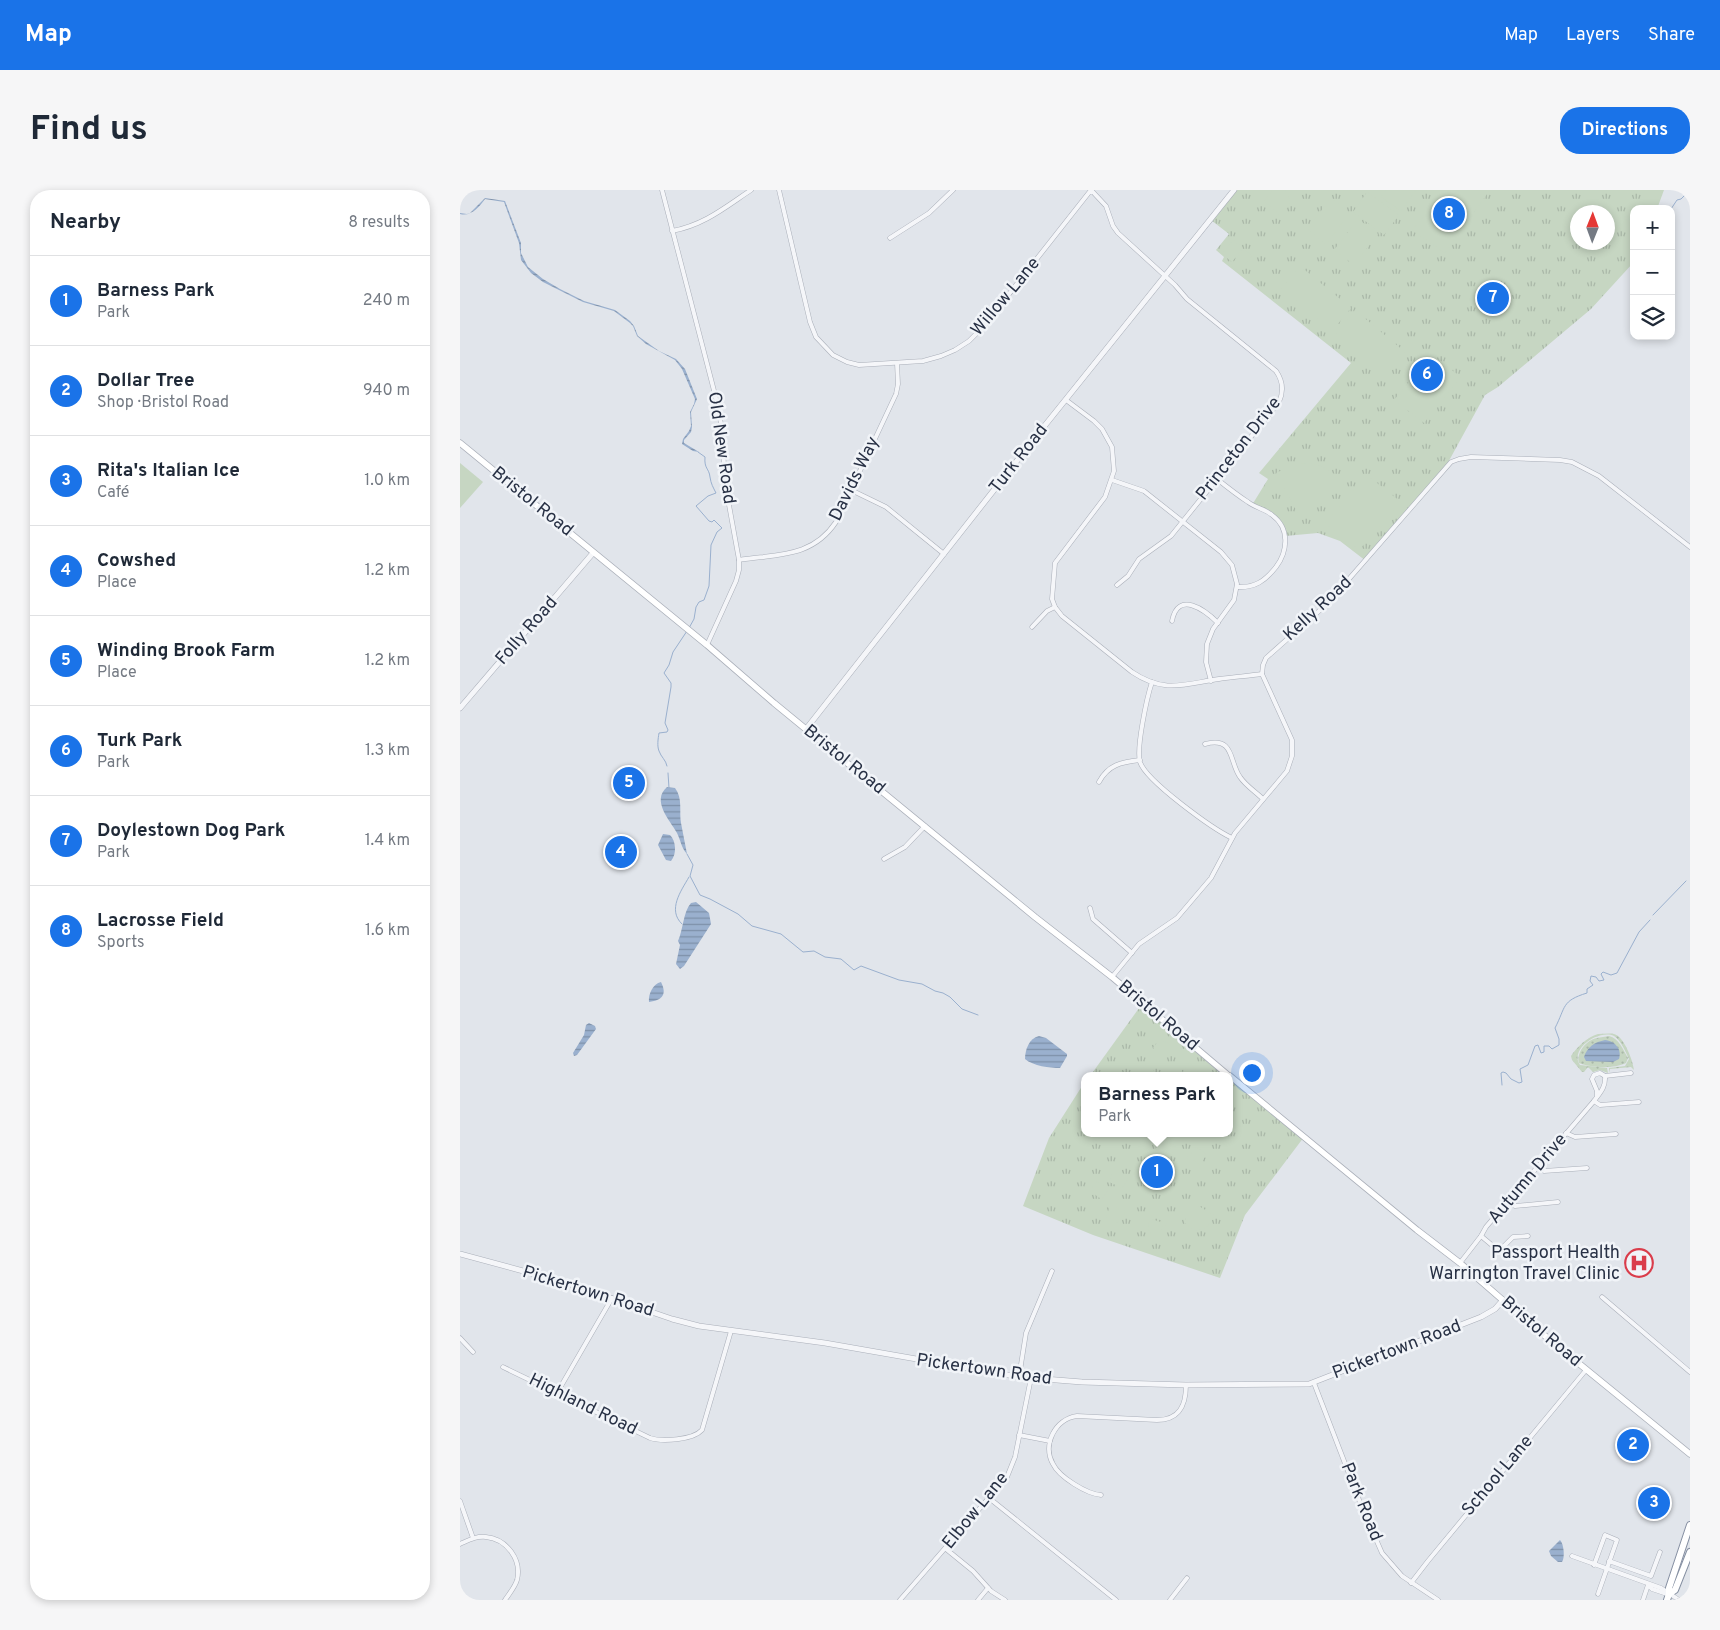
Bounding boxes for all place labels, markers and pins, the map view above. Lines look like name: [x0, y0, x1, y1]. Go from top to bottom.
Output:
pin: 8: [1433, 195, 1465, 233]
pin: 7: [1477, 279, 1509, 317]
pin: 6: [1411, 356, 1443, 394]
pin: 5: [613, 764, 645, 802]
pin: 4: [605, 833, 637, 871]
pin: 1: [1141, 1153, 1173, 1191]
place label: Passport Health Warrington Travel Clinic: [1429, 1242, 1620, 1286]
hospital icon: Passport Health Warrington Travel Clinic: [1624, 1248, 1654, 1278]
pin: 2: [1617, 1426, 1649, 1464]
pin: 3: [1638, 1484, 1670, 1522]

